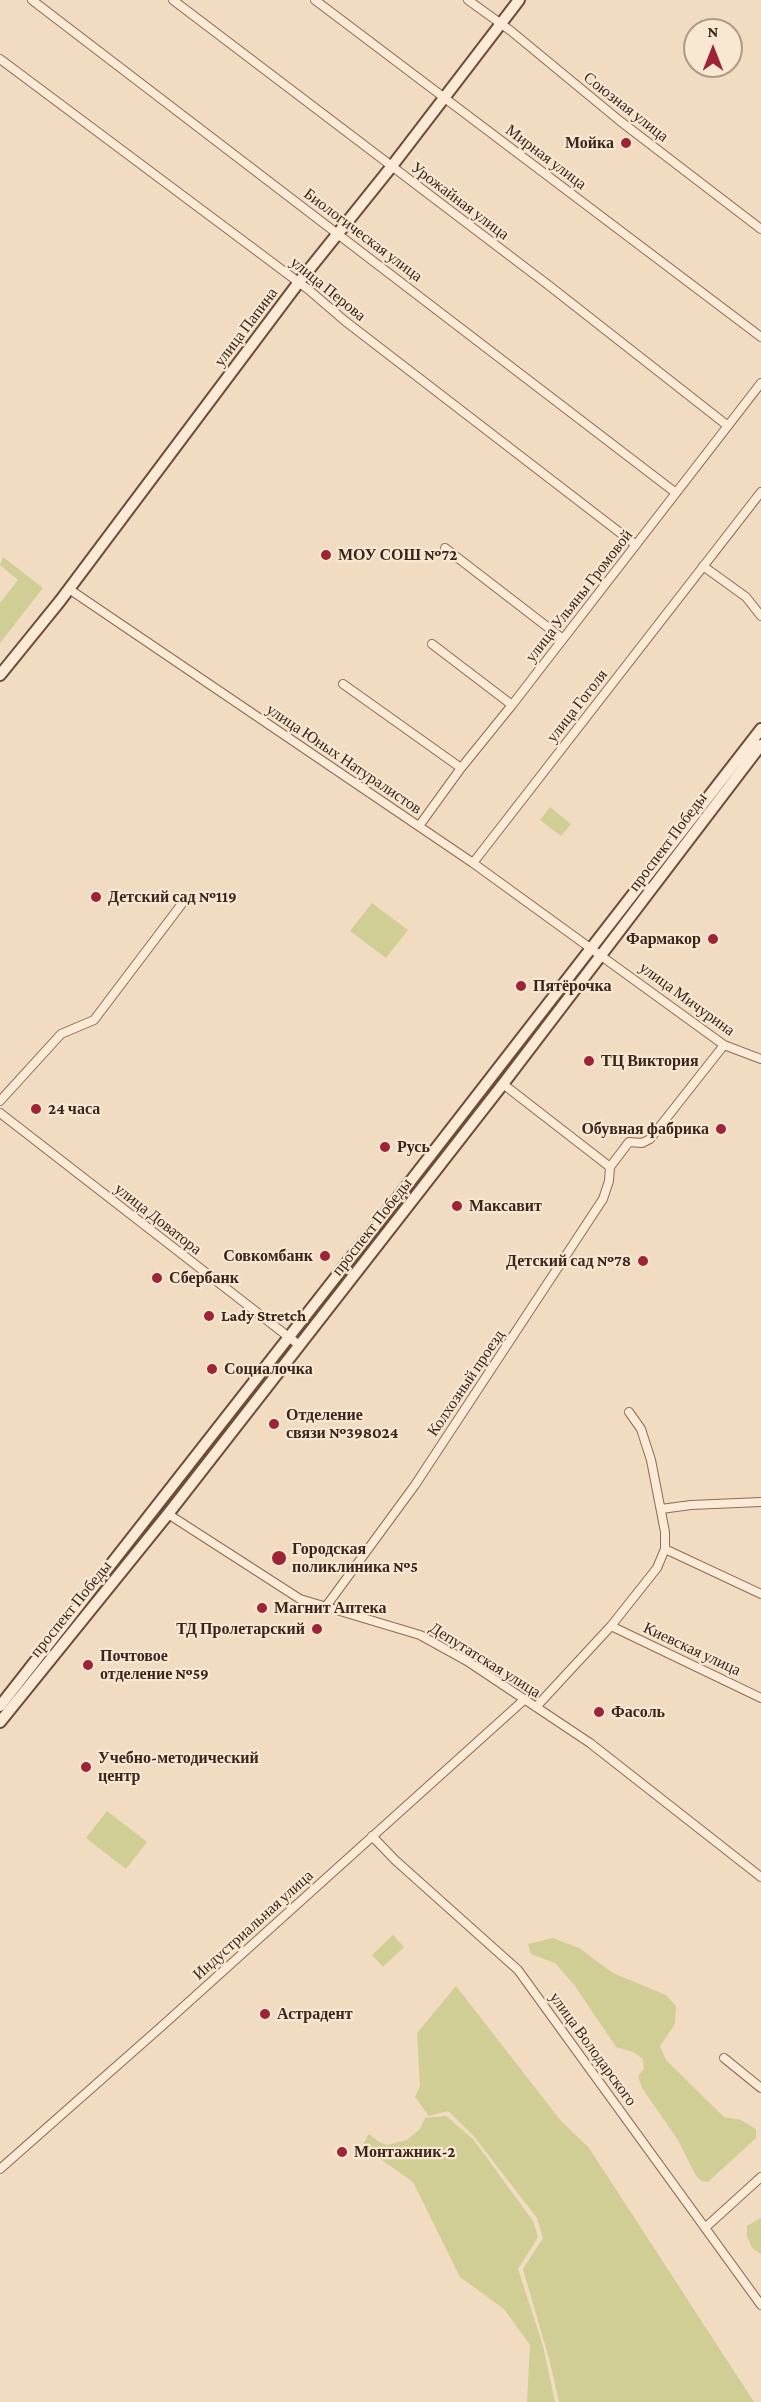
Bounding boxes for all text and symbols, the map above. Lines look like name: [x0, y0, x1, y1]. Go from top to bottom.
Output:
north arrow: [683, 18, 743, 78]
text: N: [708, 23, 718, 40]
street label: Союзная улица: [580, 68, 672, 146]
street label: Мирная улица: [502, 120, 590, 194]
place label: Мойка: [565, 133, 614, 153]
marker: Мойка: [619, 136, 633, 150]
street label: Урожайная улица: [407, 158, 513, 244]
street label: Биологическая улица: [300, 184, 426, 286]
street label: улица Перова: [286, 253, 370, 325]
street label: улица Папина: [210, 284, 282, 370]
street label: улица Ульяны Громовой: [521, 526, 637, 666]
place label: МОУ СОШ №72: [338, 545, 457, 565]
marker: МОУ СОШ №72: [319, 548, 333, 562]
street label: улица Гоголя: [542, 666, 612, 746]
street label: улица Юных Натуралистов: [263, 700, 425, 818]
street label: проспект Победы: [625, 789, 711, 895]
place label: Детский сад №119: [108, 887, 237, 907]
marker: Детский сад №119: [89, 890, 103, 904]
place label: Фармакор: [626, 929, 701, 949]
marker: Фармакор: [706, 932, 720, 946]
street label: улица Мичурина: [635, 958, 739, 1040]
place label: Пятёрочка: [533, 976, 612, 996]
marker: Пятёрочка: [514, 979, 528, 993]
place label: ТЦ Виктория: [601, 1051, 699, 1071]
marker: ТЦ Виктория: [582, 1054, 596, 1068]
place label: 24 часа: [48, 1099, 100, 1119]
marker: 24 часа: [29, 1102, 43, 1116]
place label: Обувная фабрика: [581, 1119, 709, 1139]
marker: Обувная фабрика: [714, 1122, 728, 1136]
place label: Русь: [397, 1137, 430, 1157]
marker: Русь: [378, 1140, 392, 1154]
street label: проспект Победы: [328, 1174, 416, 1280]
street label: улица Доватора: [111, 1179, 205, 1259]
place label: Максавит: [469, 1196, 542, 1216]
marker: Максавит: [450, 1199, 464, 1213]
place label: Совкомбанк: [223, 1246, 313, 1266]
marker: Совкомбанк: [318, 1249, 332, 1263]
place label: Детский сад №78: [506, 1251, 631, 1271]
marker: Детский сад №78: [636, 1254, 650, 1268]
place label: Сбербанк: [169, 1268, 239, 1288]
marker: Сбербанк: [150, 1271, 164, 1285]
place label: Lady Stretch: [221, 1306, 306, 1326]
marker: Lady Stretch: [202, 1309, 216, 1323]
street label: Колхозный проезд: [423, 1326, 509, 1440]
place label: Социалочка: [224, 1359, 313, 1379]
marker: Социалочка: [205, 1362, 219, 1376]
place label: Отделение связи №398024: [286, 1405, 398, 1443]
marker: Отделение связи №398024: [267, 1417, 281, 1431]
place label: Городская поликлиника №5: [292, 1539, 418, 1577]
marker: Городская поликлиника №5: [270, 1549, 288, 1567]
street label: проспект Победы: [26, 1557, 116, 1661]
place label: Магнит Аптека: [274, 1598, 386, 1618]
marker: Магнит Аптека: [255, 1601, 269, 1615]
street label: Депутатская улица: [426, 1618, 544, 1702]
street label: Киевская улица: [640, 1618, 744, 1680]
place label: ТД Пролетарский: [176, 1619, 305, 1639]
marker: ТД Пролетарский: [310, 1622, 324, 1636]
place label: Почтовое отделение №59: [100, 1646, 209, 1684]
marker: Почтовое отделение №59: [81, 1658, 95, 1672]
place label: Фасоль: [611, 1702, 665, 1722]
marker: Фасоль: [592, 1705, 606, 1719]
place label: Учебно-методический центр: [98, 1748, 259, 1786]
marker: Учебно-методический центр: [79, 1760, 93, 1774]
street label: Индустриальная улица: [189, 1866, 317, 1984]
street label: улица Володарского: [545, 1988, 641, 2110]
place label: Астрадент: [277, 2004, 352, 2024]
marker: Астрадент: [258, 2007, 272, 2021]
place label: Монтажник-2: [354, 2142, 455, 2162]
marker: Монтажник-2: [335, 2145, 349, 2159]

